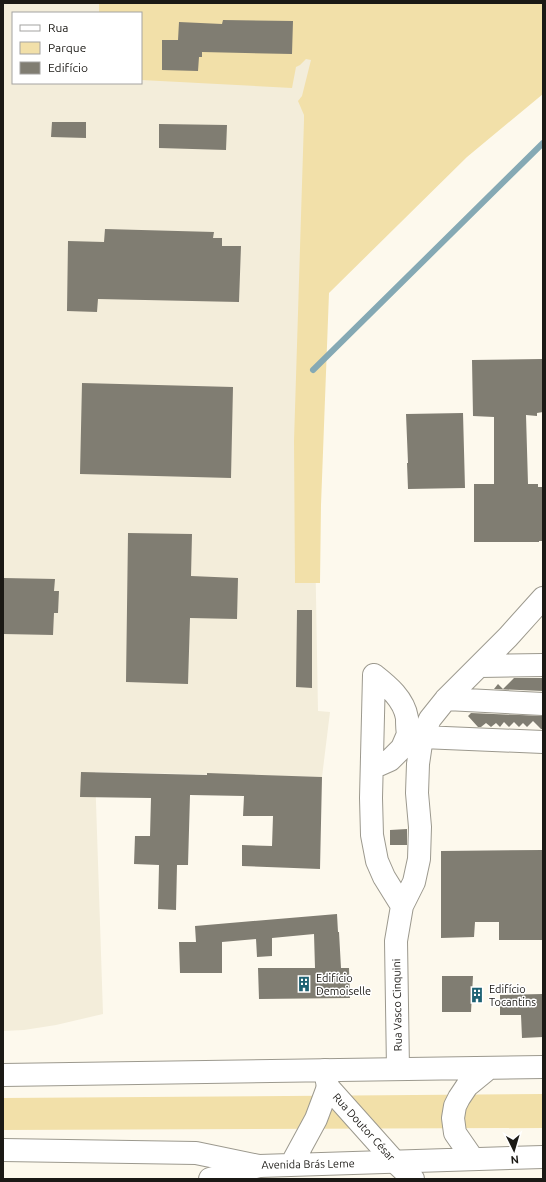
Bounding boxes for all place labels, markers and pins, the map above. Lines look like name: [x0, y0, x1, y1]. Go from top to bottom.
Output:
place label: Edifício Demoiselle: [316, 972, 371, 997]
building icon: Edifício Demoiselle: [295, 975, 313, 993]
place label: Edifício Tocantins: [489, 983, 536, 1008]
building icon: Edifício Tocantins: [468, 986, 486, 1004]

